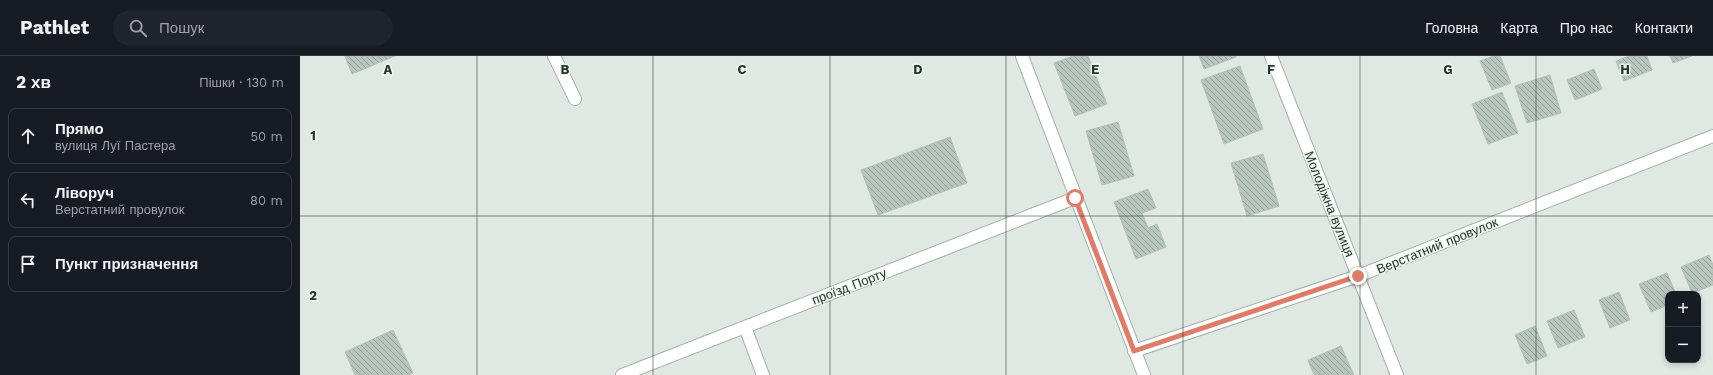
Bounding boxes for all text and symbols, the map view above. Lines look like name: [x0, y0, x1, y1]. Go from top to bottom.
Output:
search box: [113, 10, 393, 46]
text: Pathlet: [20, 16, 89, 39]
icon: search: [127, 17, 149, 39]
text: Пошук: [159, 19, 204, 37]
text: Головна: [1425, 20, 1478, 36]
text: Карта: [1500, 20, 1538, 36]
text: Про нас: [1560, 20, 1613, 36]
text: Контакти: [1635, 20, 1693, 36]
text: A: [384, 62, 393, 77]
text: B: [561, 62, 570, 77]
text: C: [738, 62, 747, 77]
text: D: [913, 62, 923, 77]
text: E: [1091, 62, 1099, 77]
text: F: [1267, 62, 1275, 77]
text: G: [1443, 62, 1453, 77]
text: H: [1620, 62, 1630, 77]
text: 2 хв: [16, 72, 51, 92]
text: Пішки · 130 m: [199, 75, 284, 90]
text: Прямо: [55, 120, 104, 138]
icon: ahead: [17, 125, 39, 147]
text: 1: [310, 128, 316, 143]
text: 50 m: [251, 129, 283, 144]
text: вулиця Луї Пастера: [55, 138, 175, 153]
street label: Молодіжна вулиця: [1301, 149, 1358, 259]
text: Ліворуч: [55, 184, 114, 202]
icon: left: [17, 189, 39, 211]
route start: [1066, 189, 1084, 207]
text: 80 m: [250, 193, 283, 208]
text: Верстатний провулок: [55, 202, 184, 217]
street label: Верстатний провулок: [1374, 214, 1500, 277]
icon: arrive: [17, 253, 39, 275]
text: Пункт призначення: [55, 255, 198, 273]
street label: проїзд Порту: [810, 265, 889, 308]
route end: [1349, 267, 1367, 285]
text: 2: [309, 288, 317, 303]
map controls: [1665, 291, 1701, 363]
button: +: [1665, 291, 1701, 327]
button: −: [1665, 327, 1701, 363]

